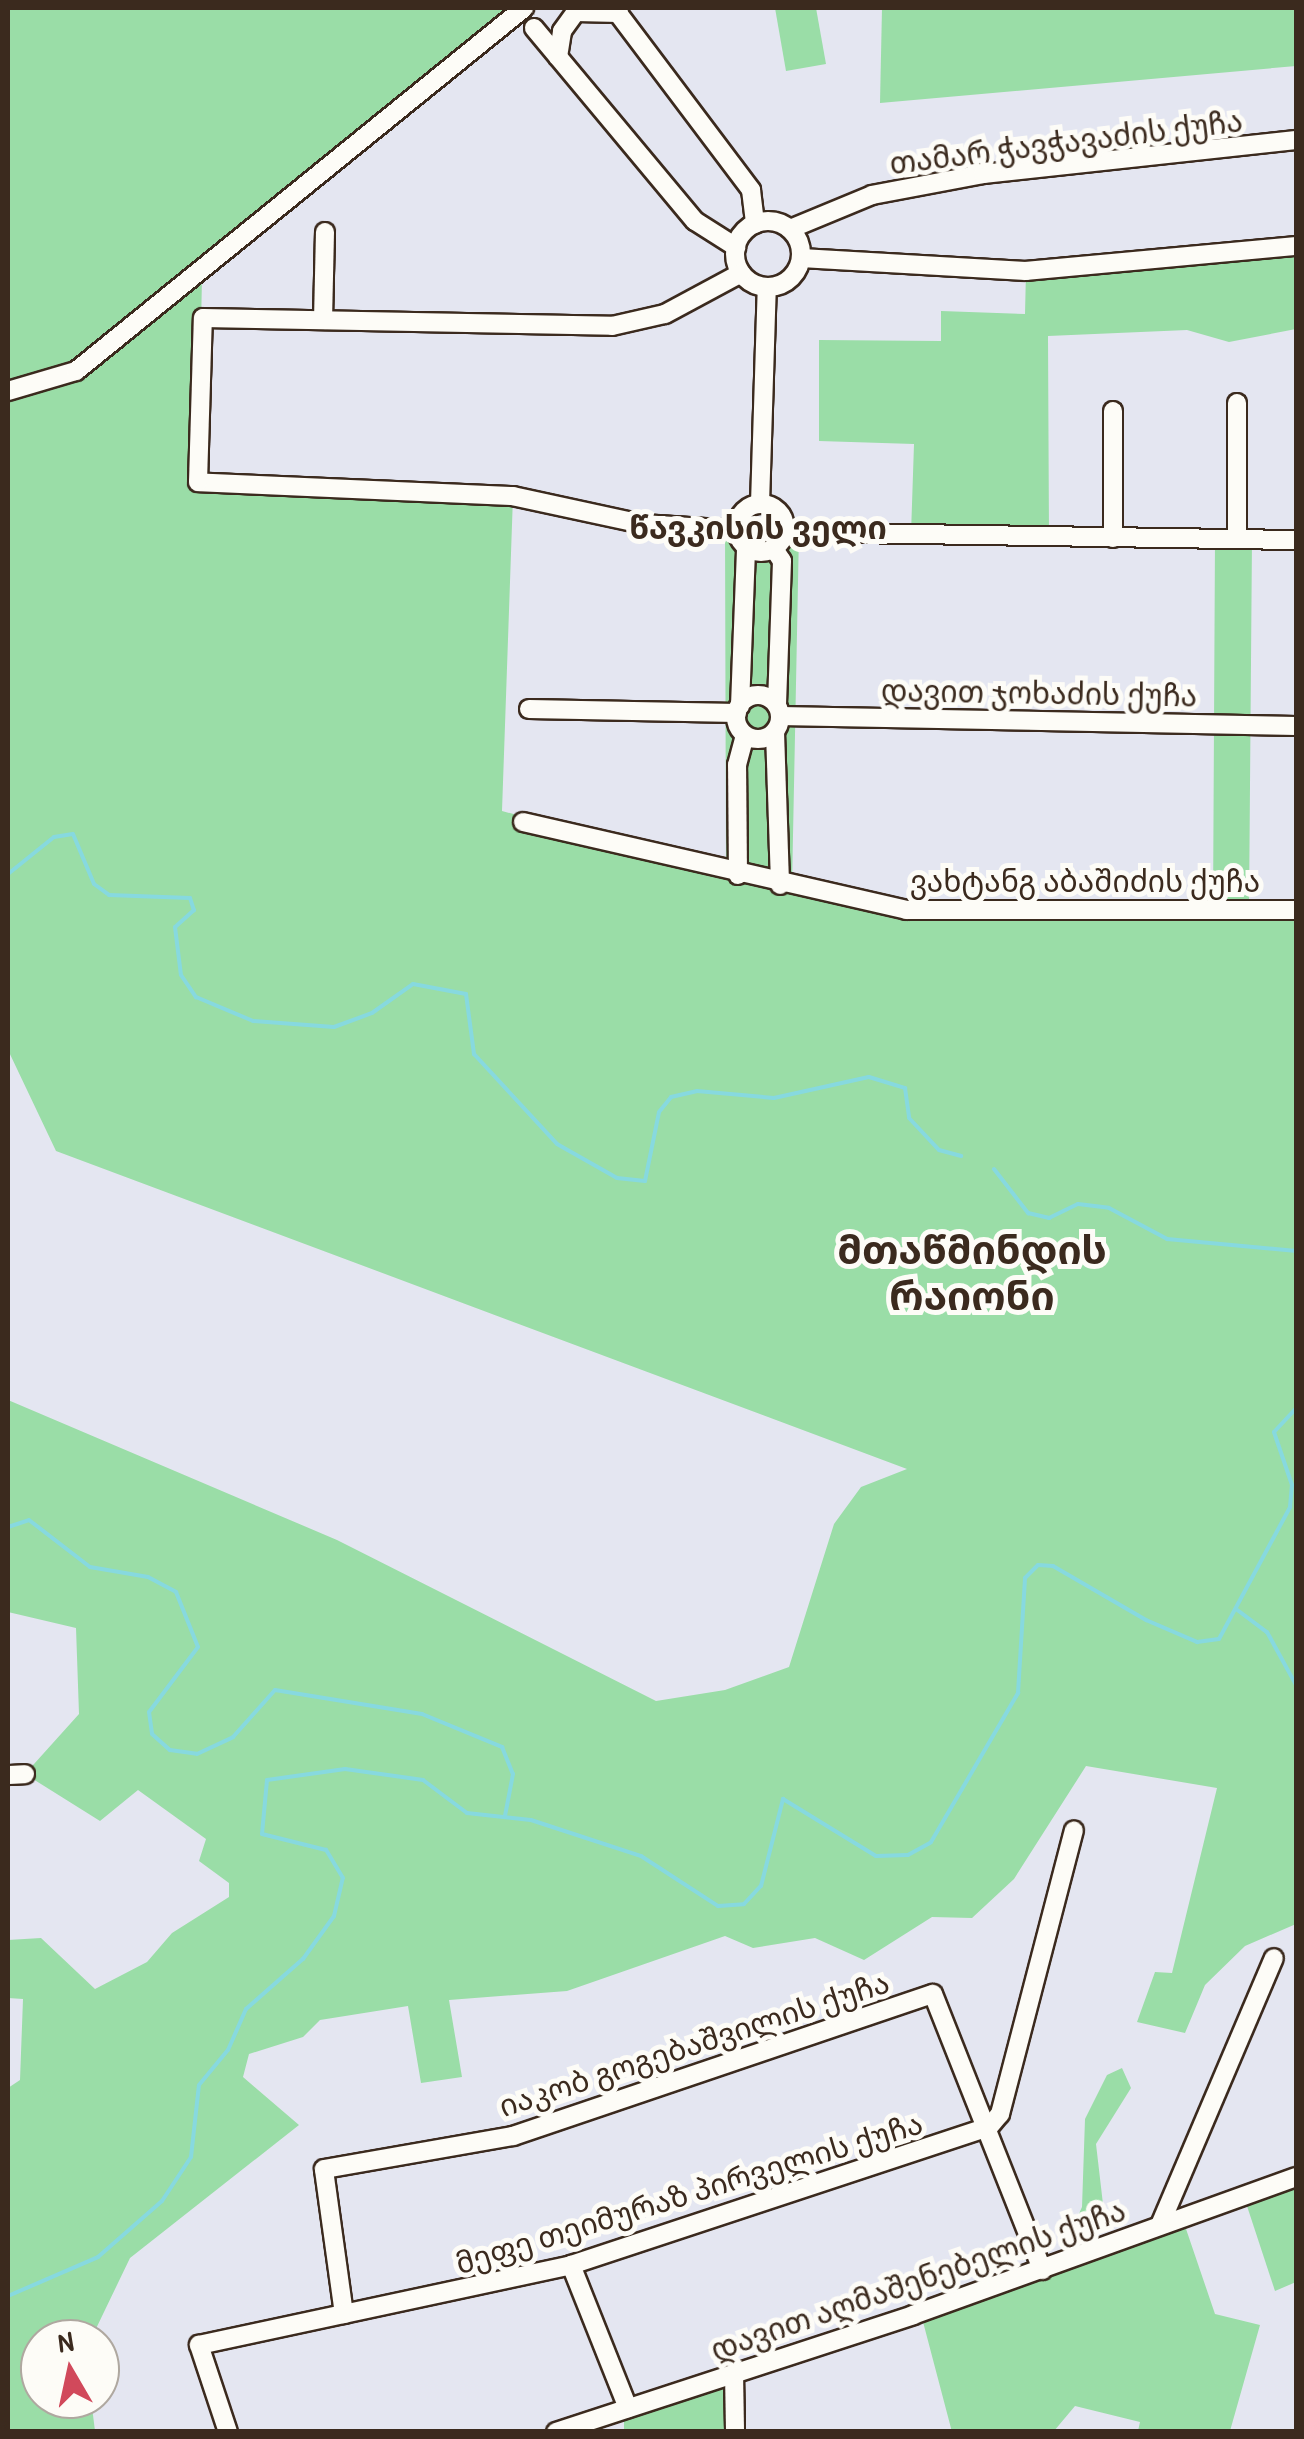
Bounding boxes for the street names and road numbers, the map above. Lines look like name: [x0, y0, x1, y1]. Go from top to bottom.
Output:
street label: თამარ ჭავჭავაძის ქუჩა: [887, 102, 1245, 182]
street label: დავით ჯოხაძის ქუჩა: [881, 672, 1197, 714]
street label: ვახტანგ აბაშიძის ქუჩა: [910, 863, 1260, 899]
street label: იაკობ გოგებაშვილის ქუჩა: [494, 1964, 894, 2124]
street label: მეფე თეიმურაზ პირველის ქუჩა: [451, 2105, 927, 2281]
street label: დავით აღმაშენებელის ქუჩა: [706, 2192, 1130, 2368]

